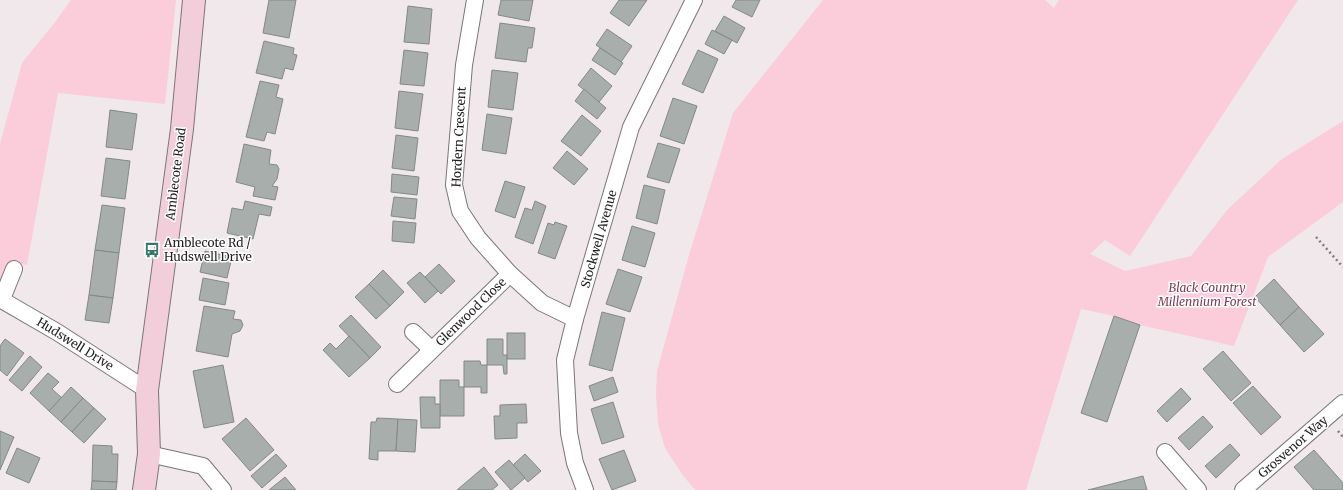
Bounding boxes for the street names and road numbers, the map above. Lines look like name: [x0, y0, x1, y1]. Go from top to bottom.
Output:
street label: Hordern Crescent: [448, 86, 469, 188]
street label: Amblecote Road: [162, 127, 189, 222]
street label: Stockwell Avenue: [577, 188, 620, 290]
street label: Glenwood Close: [432, 274, 509, 349]
street label: Hudswell Drive: [34, 314, 116, 373]
street label: Grosvenor Way: [1255, 412, 1330, 481]

